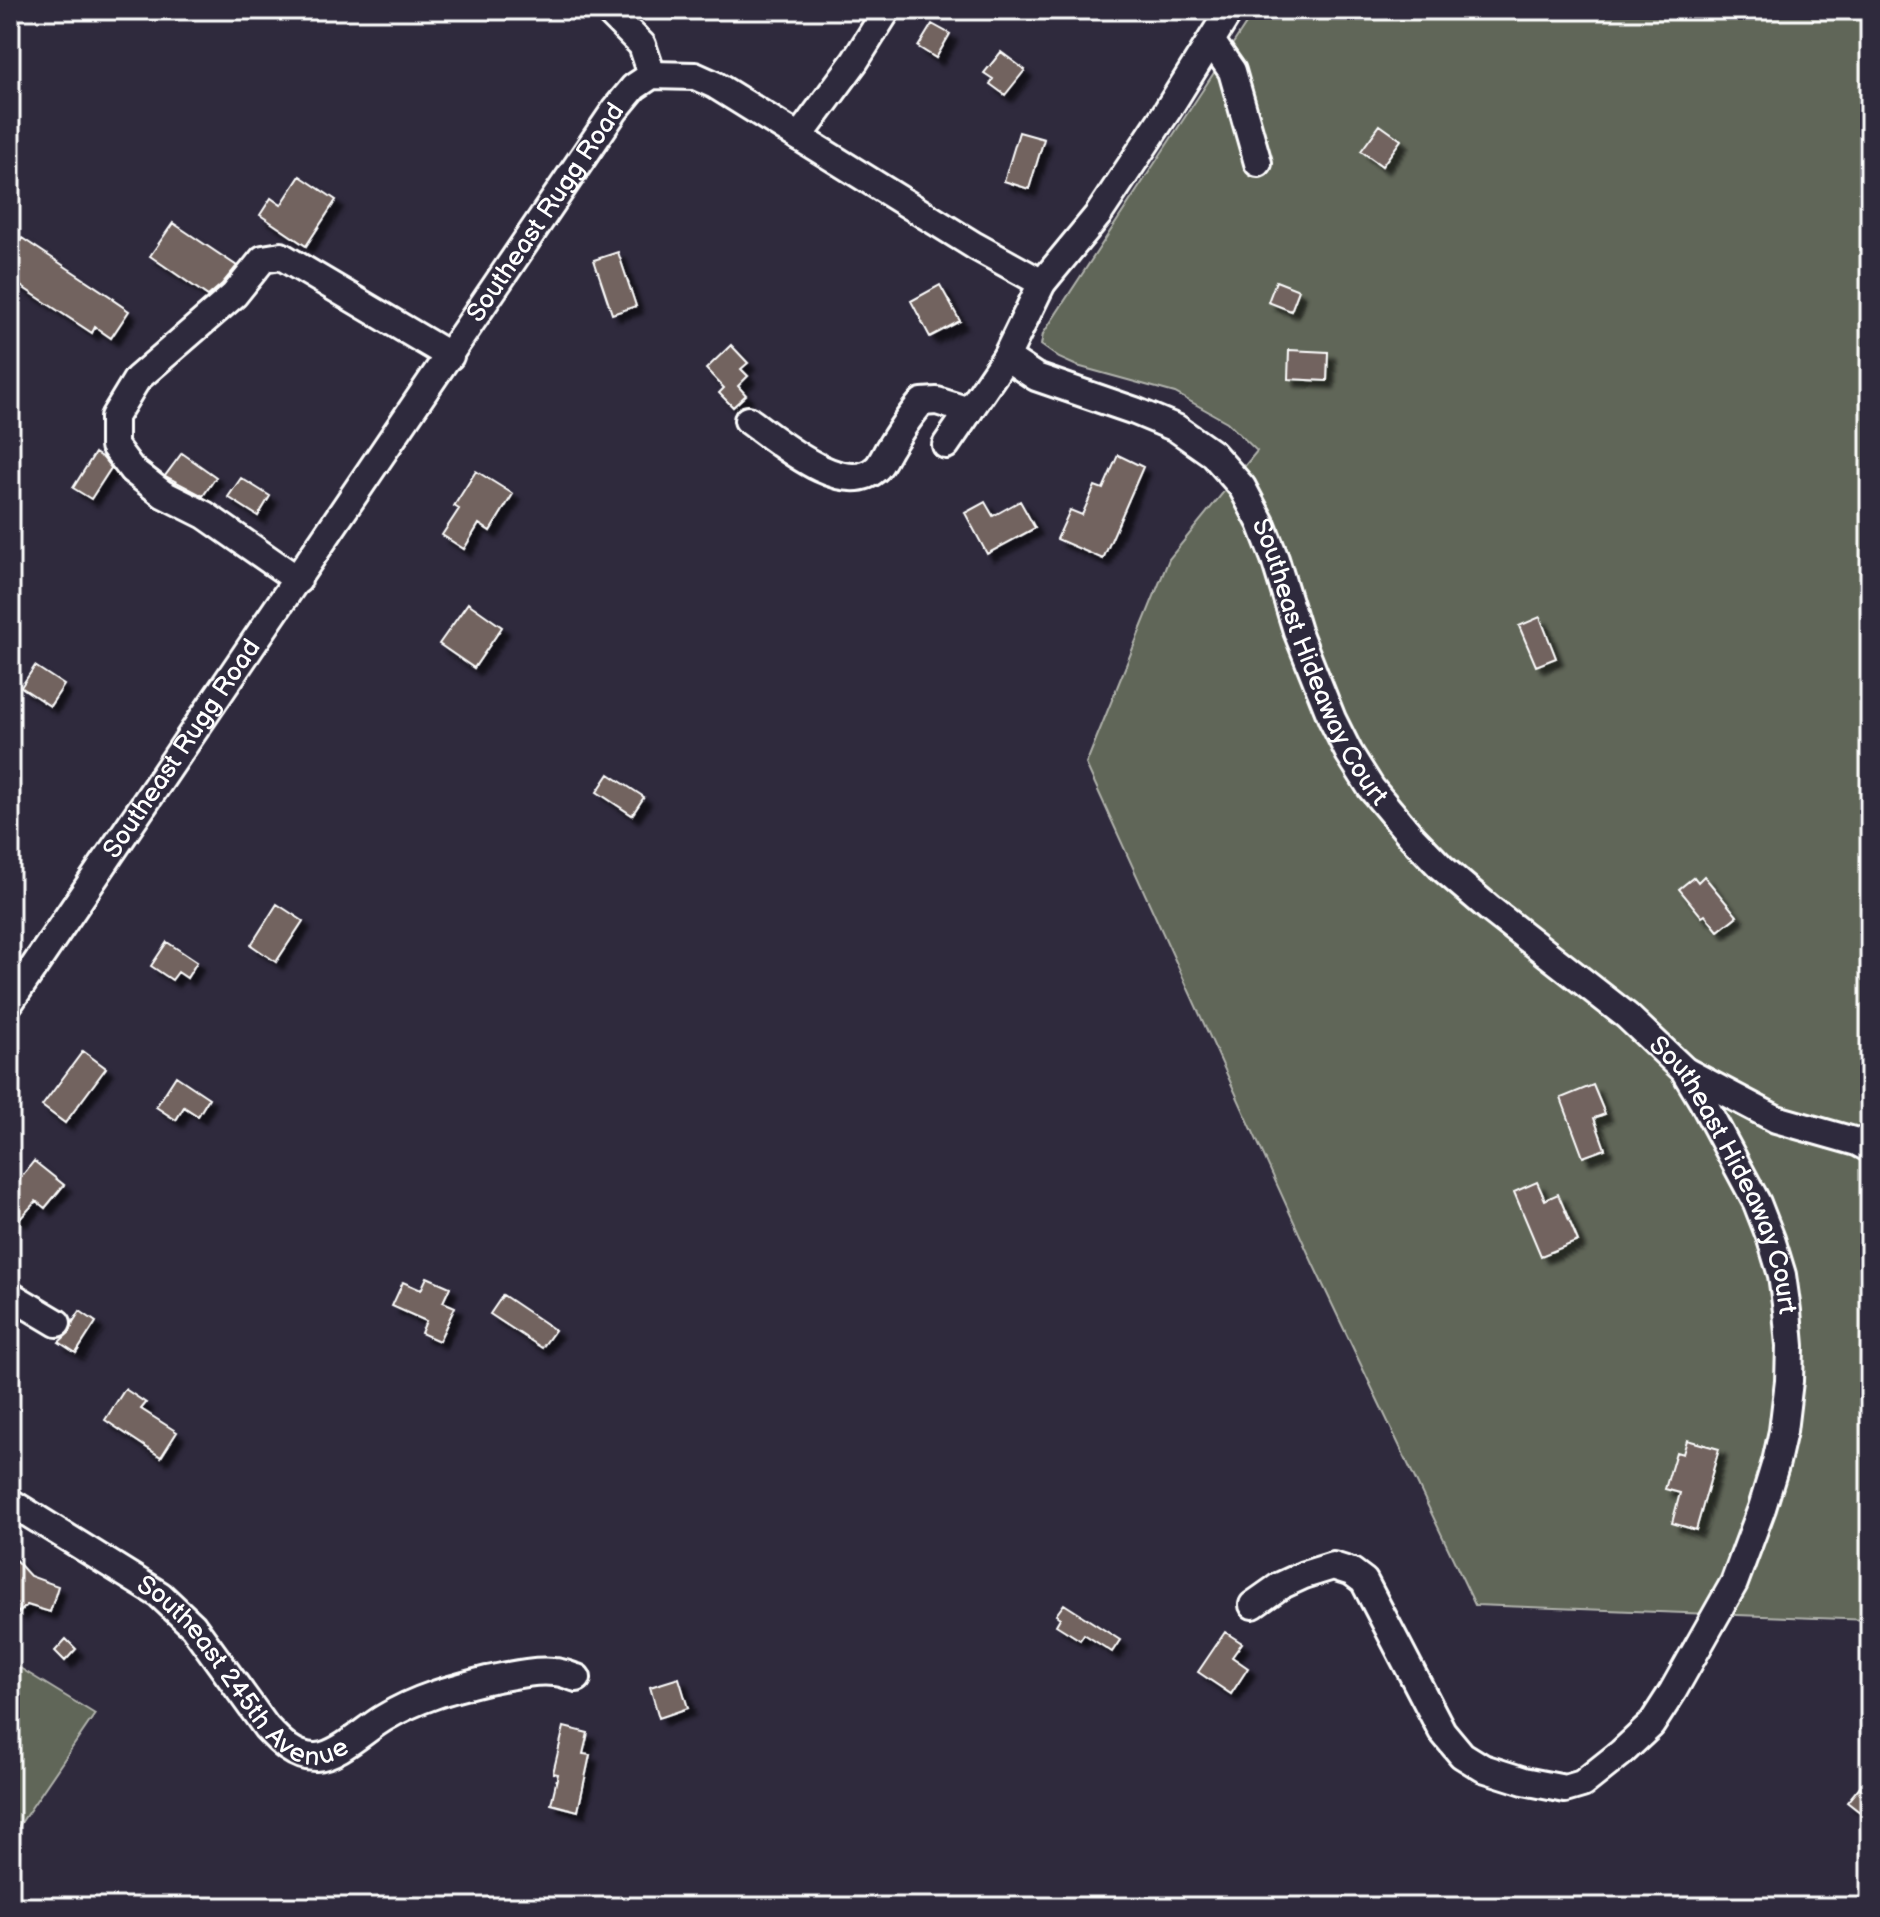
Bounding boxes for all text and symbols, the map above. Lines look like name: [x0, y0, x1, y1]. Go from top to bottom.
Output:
street label: Southeast Rugg Road: [460, 97, 631, 328]
street label: Southeast Hideaway Court: [1245, 514, 1394, 812]
street label: Southeast Rugg Road: [96, 633, 267, 864]
street label: Southeast Hideaway Court: [1643, 1030, 1803, 1316]
street label: Southeast 245th Avenue: [131, 1569, 354, 1773]

